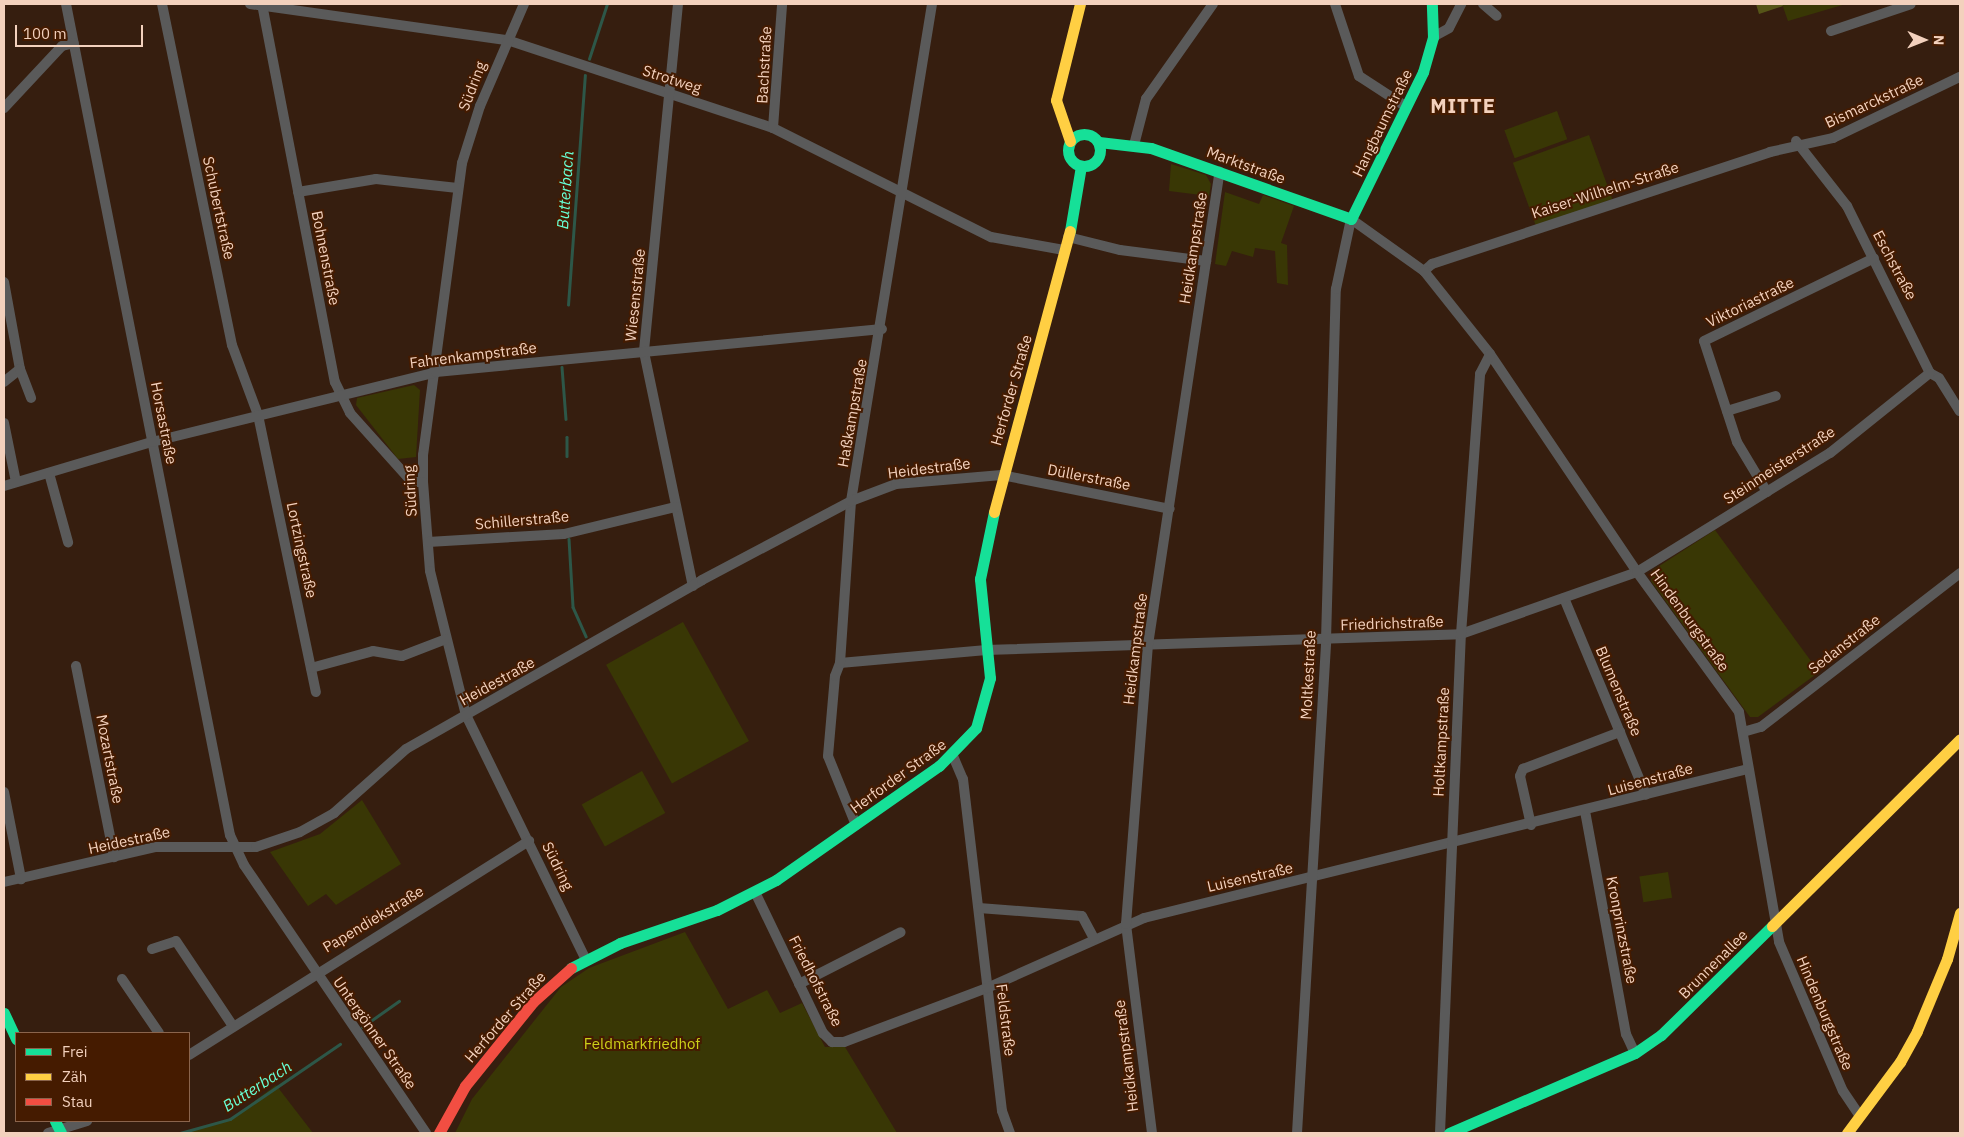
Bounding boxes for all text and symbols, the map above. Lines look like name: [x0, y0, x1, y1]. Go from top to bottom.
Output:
scale bar: [18, 15, 145, 47]
north arrow: [1899, 15, 1949, 65]
text: 100 m: [23, 24, 67, 43]
street label: Bachstraße: [753, 26, 775, 104]
text: N: [1930, 35, 1948, 45]
street label: Südring: [454, 59, 490, 113]
street label: Strotweg: [640, 61, 704, 97]
street label: Hangbaumstraße: [1348, 66, 1416, 180]
street label: Bismarckstraße: [1822, 70, 1926, 132]
district label: MITTE: [1430, 93, 1496, 117]
street label: Marktstraße: [1204, 142, 1288, 188]
water label: Butterbach: [553, 150, 577, 230]
street label: Schubertstraße: [199, 155, 239, 261]
street label: Kaiser-Wilhelm-Straße: [1529, 158, 1681, 222]
street label: Heidkampstraße: [1175, 191, 1211, 305]
street label: Bohnenstraße: [308, 209, 344, 307]
street label: Eschstraße: [1869, 227, 1921, 303]
street label: Wiesenstraße: [621, 248, 649, 342]
street label: Viktoriastraße: [1703, 273, 1797, 331]
street label: Herforder Straße: [987, 333, 1035, 447]
street label: Fahrenkampstraße: [408, 338, 538, 372]
street label: Haßkampstraße: [834, 357, 870, 469]
street label: Horsastraße: [147, 380, 181, 466]
street label: Steinmeisterstraße: [1720, 422, 1838, 508]
street label: Heidestraße: [887, 454, 971, 482]
street label: Düllerstraße: [1046, 460, 1132, 494]
street label: Südring: [400, 465, 420, 517]
street label: Lortzingstraße: [283, 500, 321, 600]
street label: Schillerstraße: [474, 507, 570, 533]
street label: Hindenburgstraße: [1647, 565, 1733, 675]
street label: Heidkampstraße: [1119, 592, 1151, 706]
street label: Sedanstraße: [1805, 610, 1883, 678]
street label: Friedrichstraße: [1340, 612, 1444, 634]
street label: Moltkestraße: [1297, 630, 1319, 720]
street label: Blumenstraße: [1592, 643, 1646, 739]
street label: Heidestraße: [456, 653, 538, 709]
street label: Holtkampstraße: [1429, 687, 1453, 797]
street label: Mozartstraße: [93, 713, 127, 805]
street label: Herforder Straße: [846, 735, 950, 817]
street label: Luisenstraße: [1605, 759, 1695, 799]
street label: Heidestraße: [86, 823, 172, 857]
street label: Südring: [539, 839, 577, 893]
street label: Luisenstraße: [1205, 858, 1295, 896]
street label: Kronprinzstraße: [1603, 875, 1641, 985]
street label: Papendiekstraße: [319, 882, 427, 956]
street label: Brunnenallee: [1675, 926, 1751, 1002]
street label: Friedhofstraße: [785, 932, 847, 1030]
street label: Hindenburgstraße: [1793, 953, 1857, 1073]
street label: Herforder Straße: [461, 968, 549, 1066]
street label: Untergönner Straße: [329, 973, 421, 1093]
street label: Feldstraße: [993, 983, 1019, 1057]
street label: Heidkampstraße: [1110, 999, 1142, 1113]
legend: [15, 1032, 190, 1122]
park label: Feldmarkfriedhof: [584, 1035, 700, 1053]
text: Frei: [62, 1042, 88, 1061]
water label: Butterbach: [219, 1057, 295, 1115]
text: Zäh: [62, 1067, 87, 1086]
text: Stau: [62, 1092, 93, 1111]

